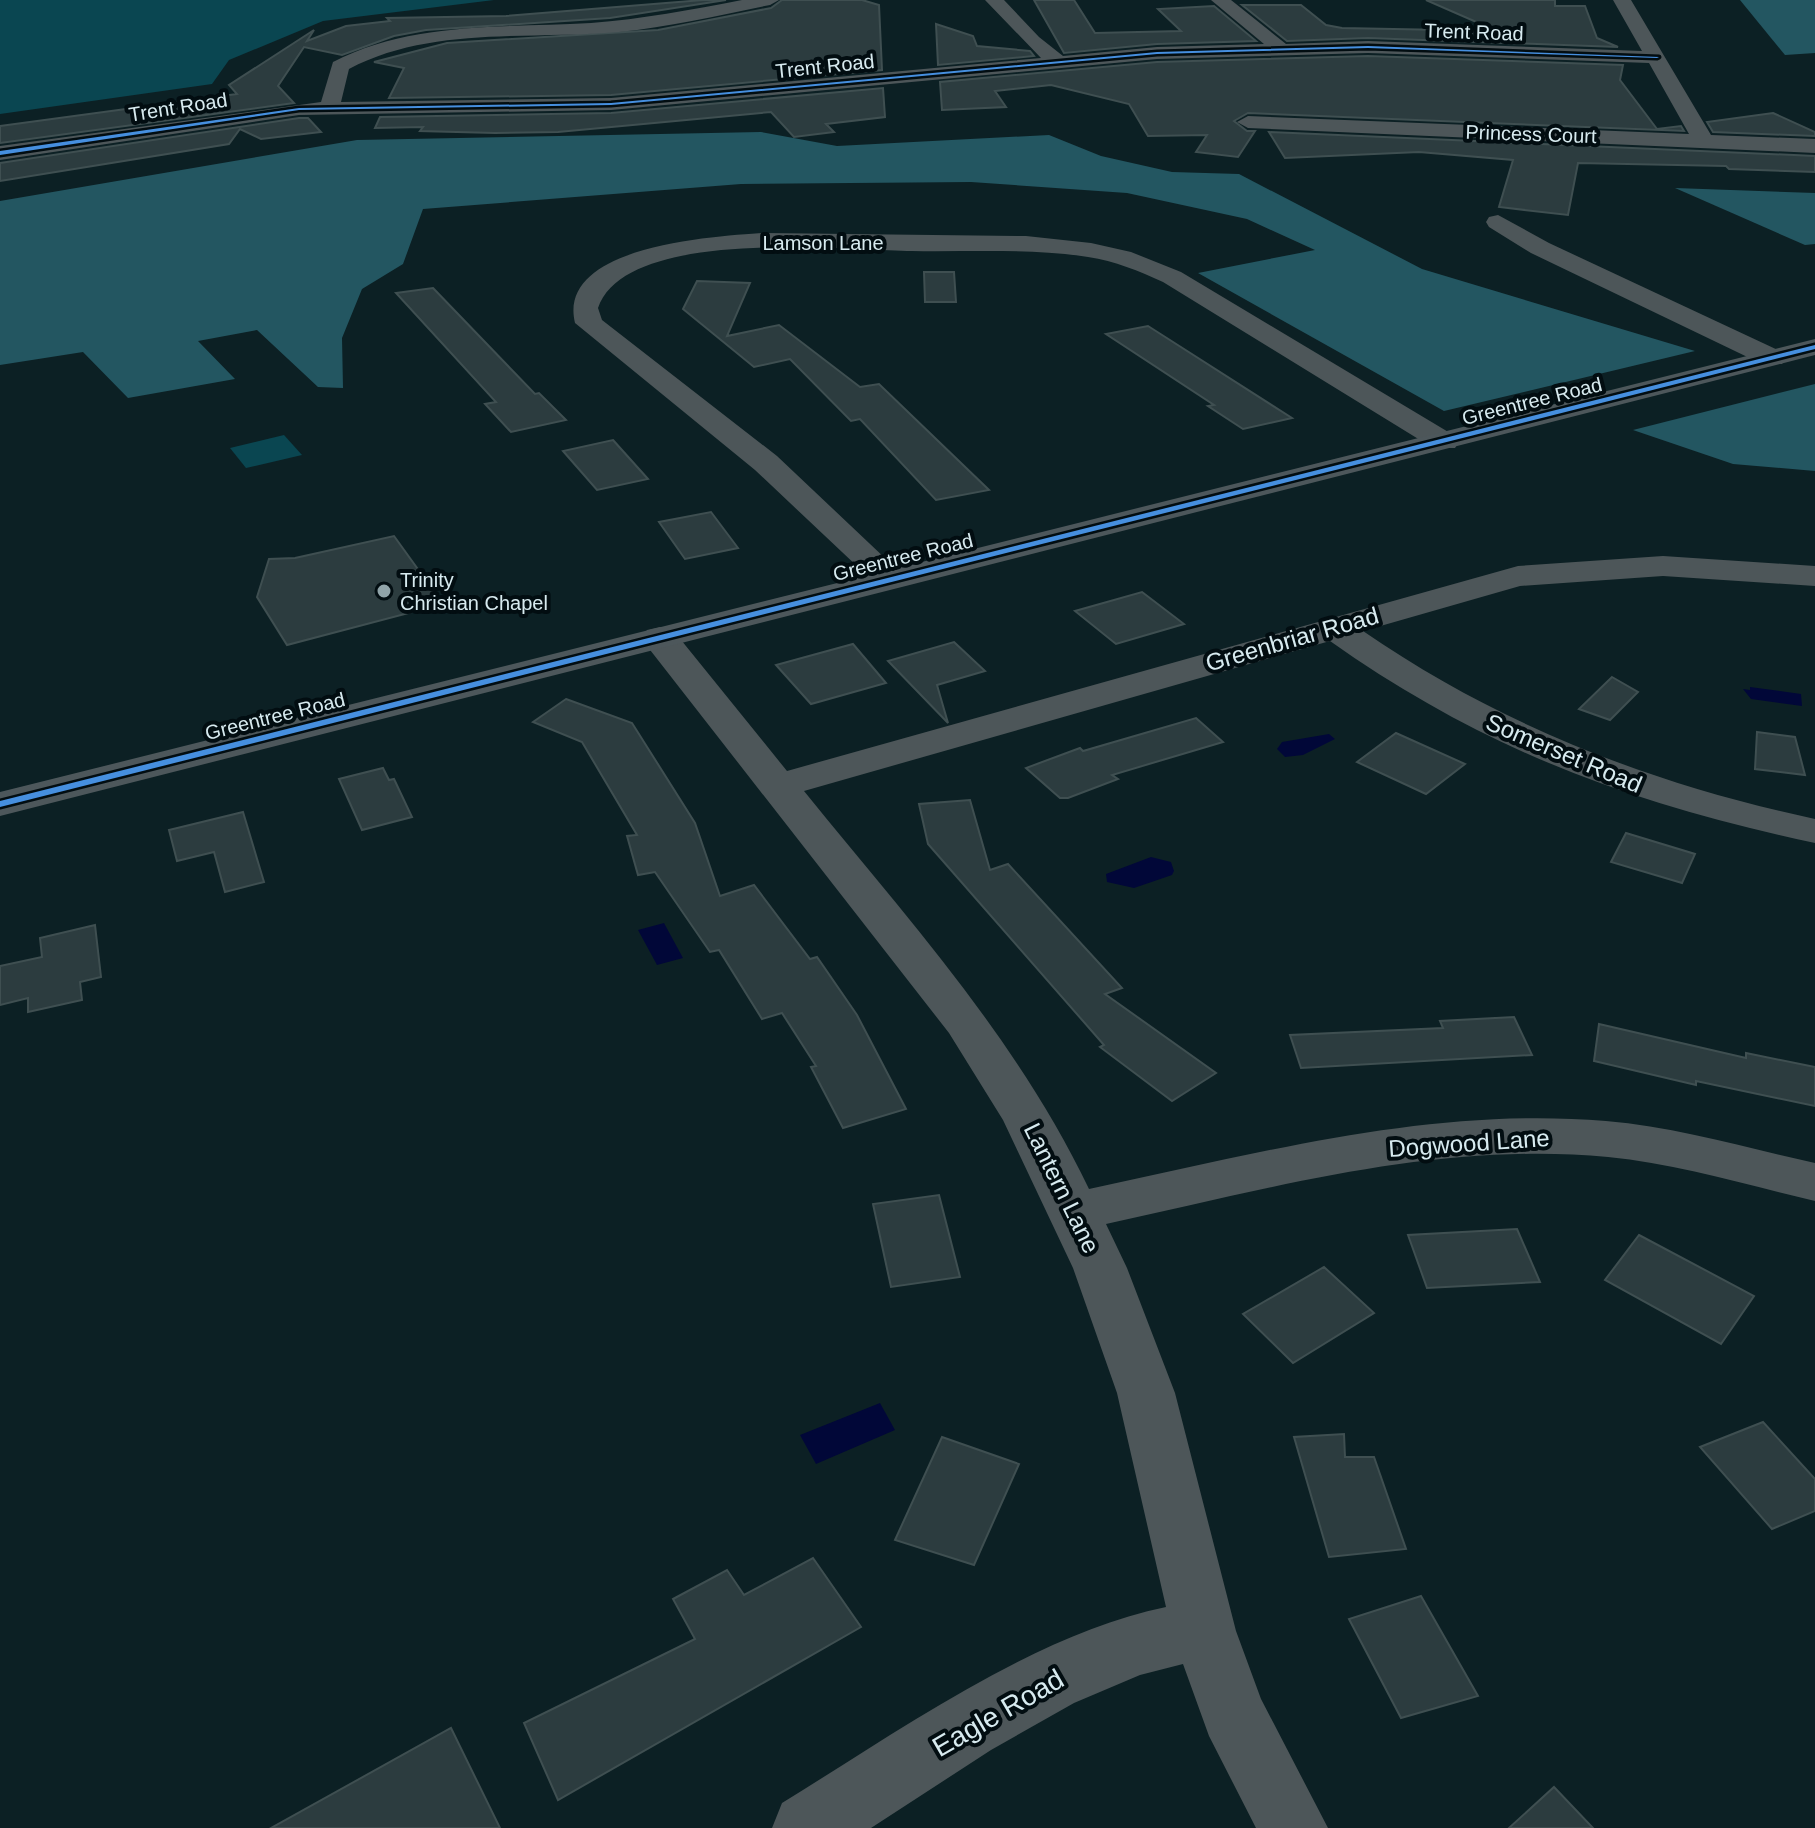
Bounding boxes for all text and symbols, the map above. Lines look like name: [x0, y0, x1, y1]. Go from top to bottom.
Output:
street label: Trent Road: [1424, 19, 1524, 45]
street label: Trent Road: [774, 50, 876, 82]
street label: Trent Road: [127, 88, 229, 126]
street label: Princess Court: [1465, 121, 1597, 147]
street label: Lamson Lane: [762, 232, 884, 254]
street label: Greentree Road: [1460, 373, 1604, 429]
street label: Greentree Road: [831, 529, 975, 585]
place label: Trinity Christian Chapel: [400, 569, 548, 614]
marker: Trinity Christian Chapel: [375, 582, 393, 600]
street label: Greenbriar Road: [1202, 601, 1382, 677]
street label: Greentree Road: [203, 688, 347, 744]
street label: Somerset Road: [1482, 708, 1646, 798]
street label: Lantern Lane: [1019, 1119, 1105, 1257]
street label: Dogwood Lane: [1388, 1124, 1550, 1162]
street label: Eagle Road: [927, 1663, 1069, 1763]

